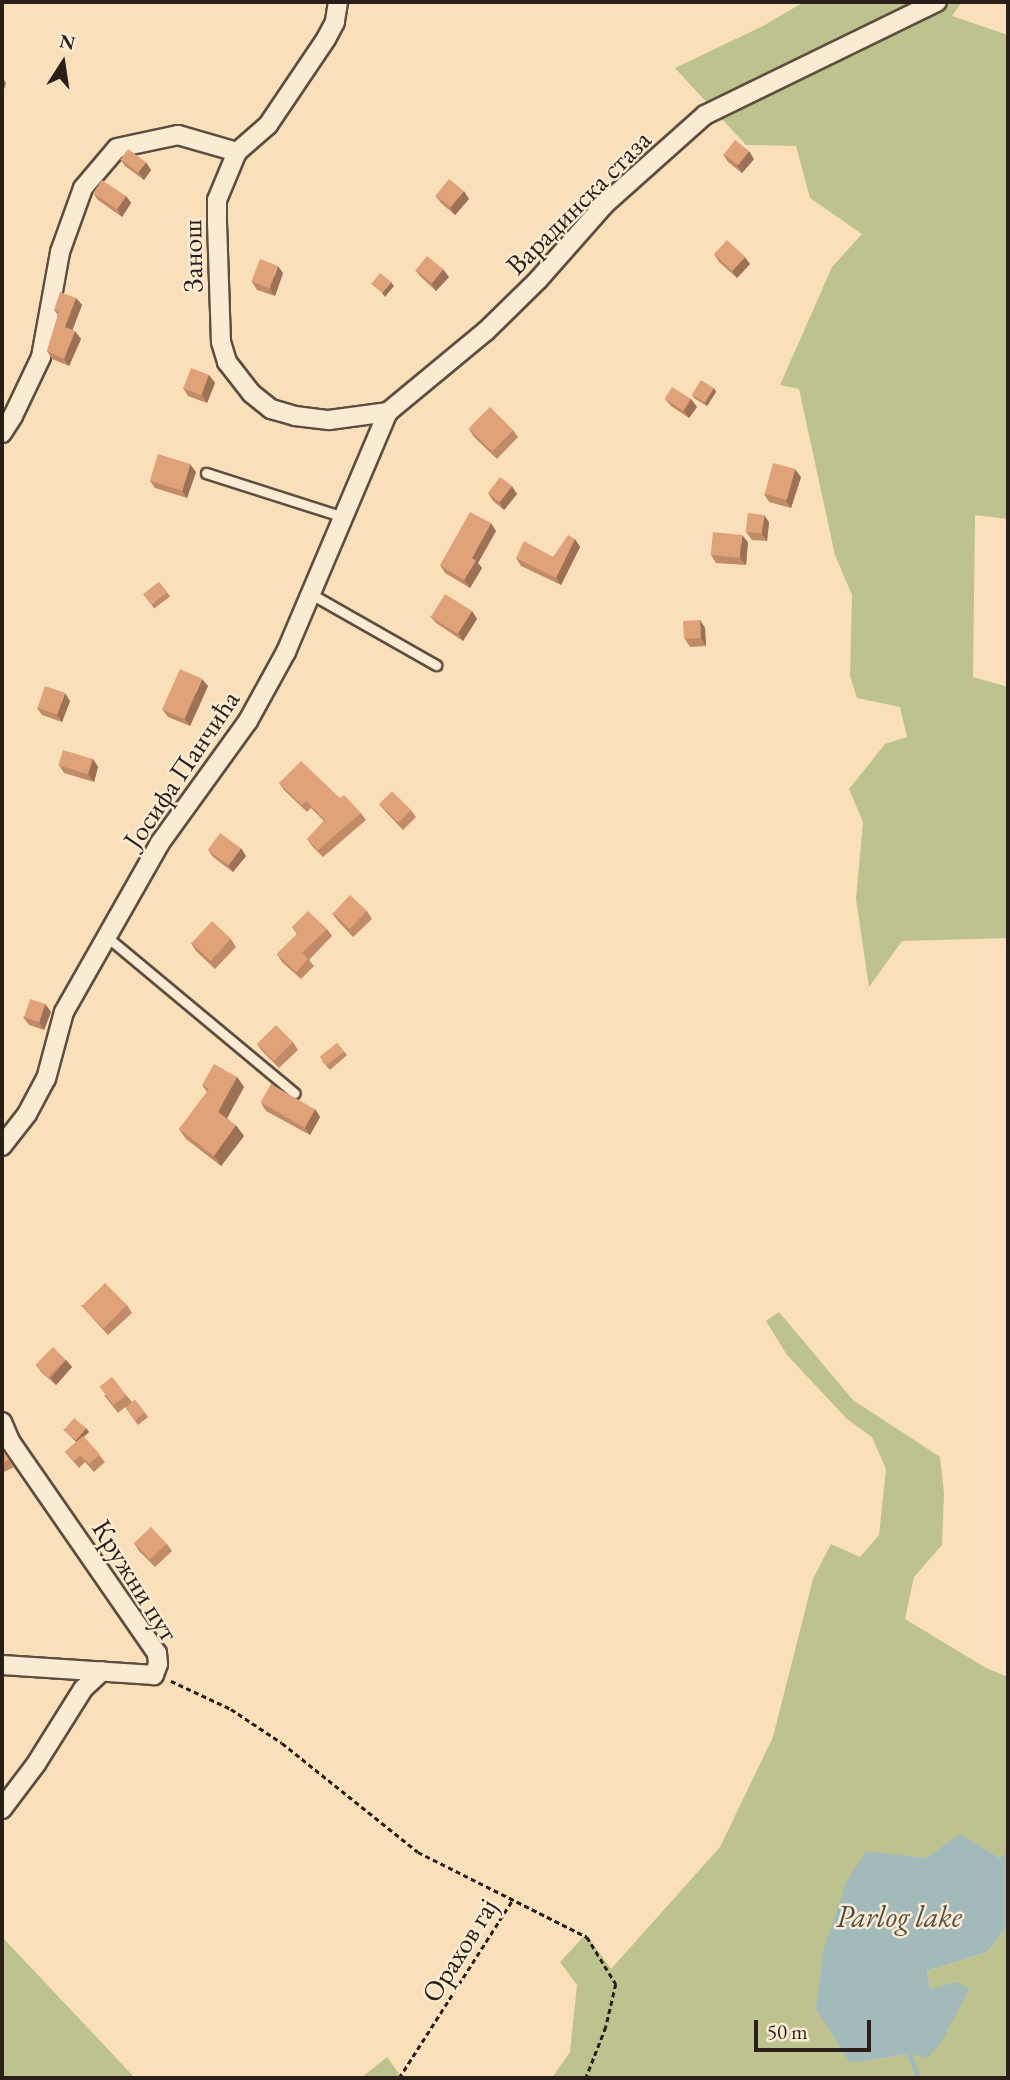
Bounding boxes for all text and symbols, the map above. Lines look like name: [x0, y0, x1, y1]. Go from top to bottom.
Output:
north arrow: [28, 28, 98, 98]
text: N: [57, 28, 78, 56]
street label: Варадинска стаза: [499, 123, 657, 281]
street label: Занош: [175, 219, 209, 293]
street label: Јосифа Панчића: [116, 683, 246, 855]
street label: Кружни пут: [85, 1513, 187, 1647]
street label: Орахов гај: [414, 1892, 504, 2008]
water label: Parlog lake: [836, 1899, 962, 1935]
scale bar: [758, 2007, 875, 2050]
text: 50 m: [767, 2018, 808, 2045]

